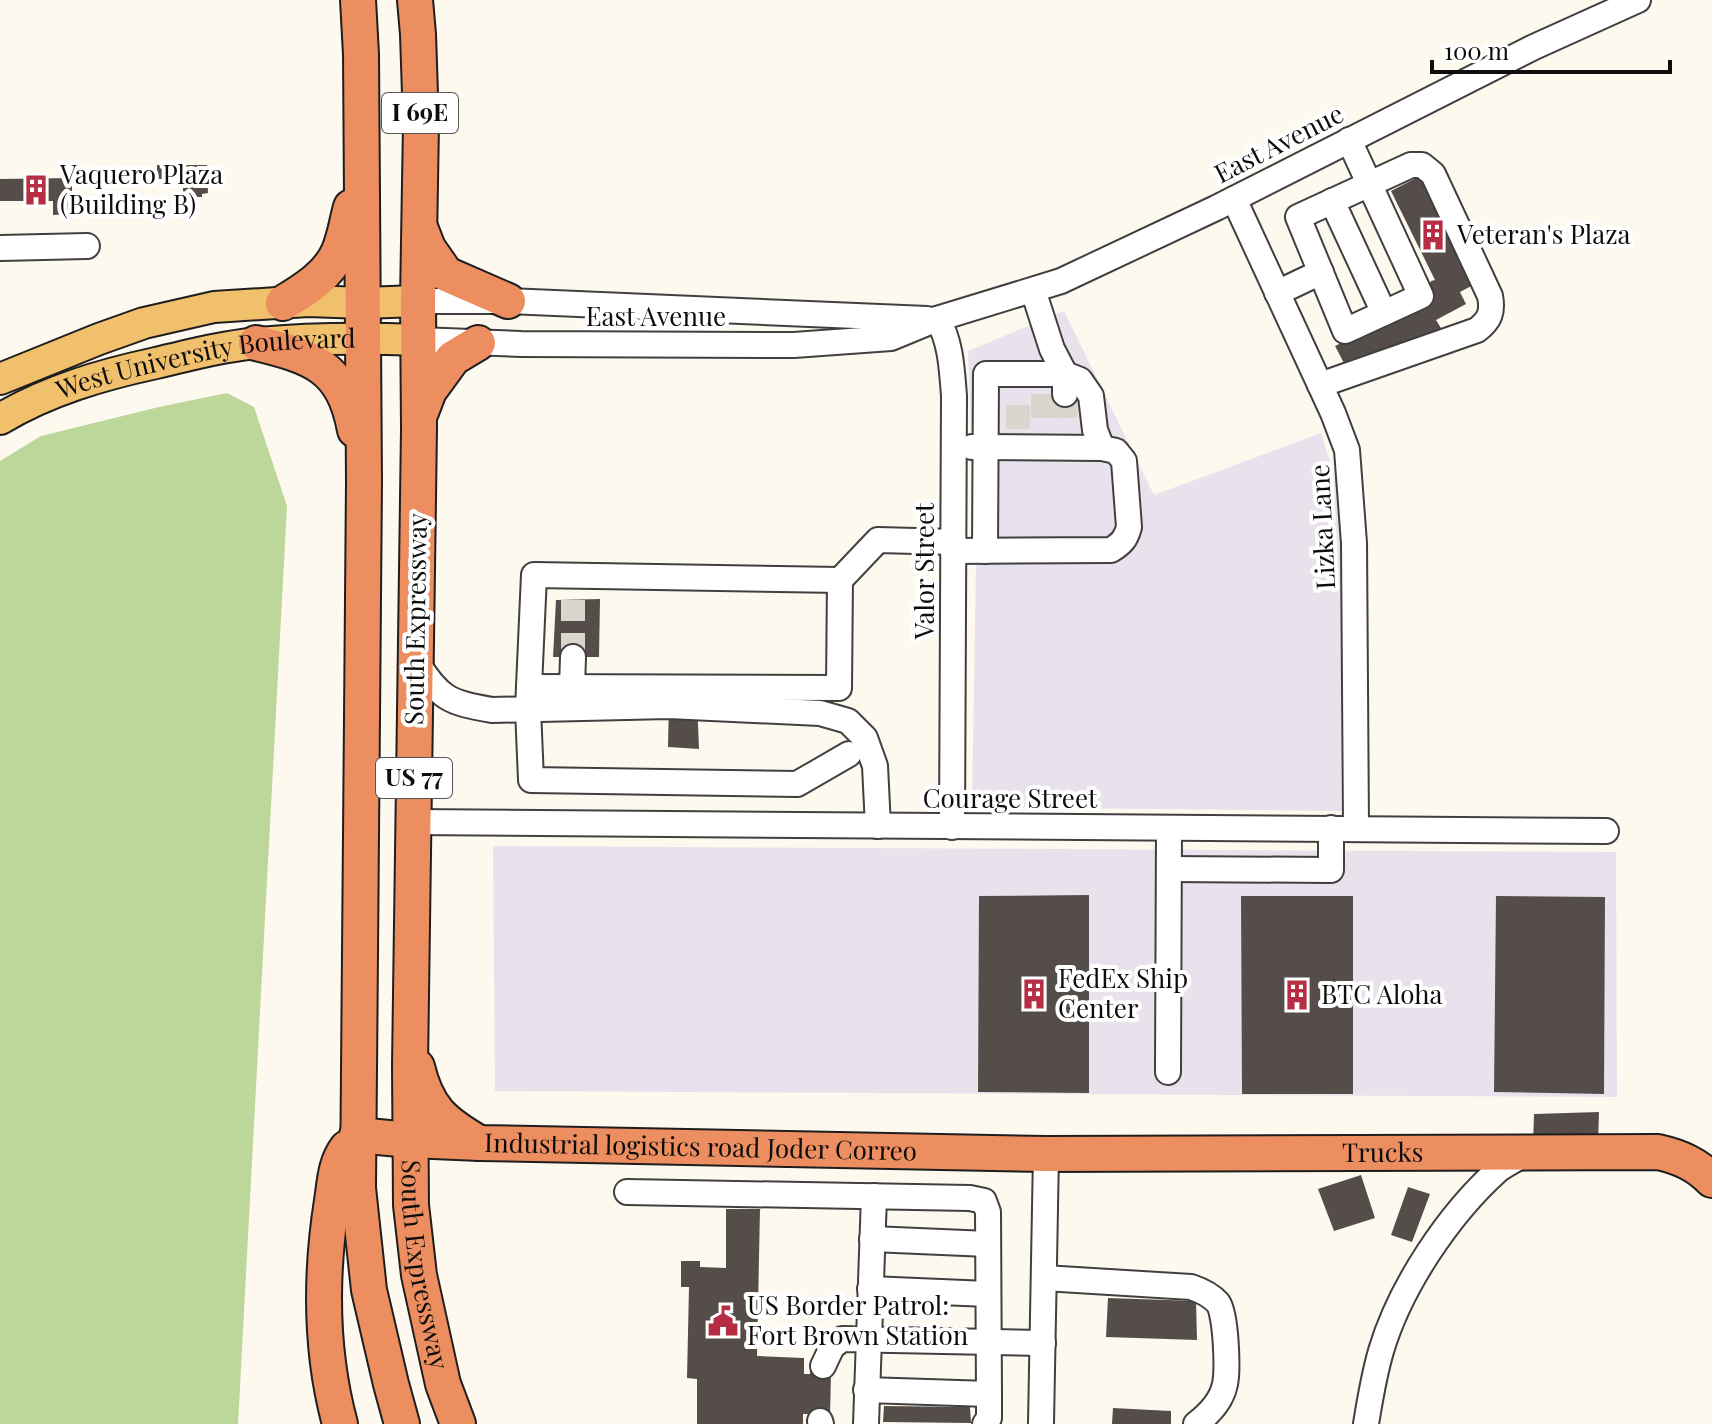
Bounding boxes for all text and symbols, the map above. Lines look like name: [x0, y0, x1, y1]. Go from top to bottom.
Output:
scale bar: [1432, 24, 1670, 74]
text: 100 m: [1444, 34, 1509, 66]
road number: I 69E: [382, 93, 458, 133]
street label: East Avenue: [1208, 95, 1349, 190]
place label: Vaquero Plaza (Building B): [59, 156, 223, 221]
building icon: Vaquero Plaza (Building B): [19, 173, 53, 207]
place label: Veteran's Plaza: [1456, 216, 1631, 251]
building icon: Veteran's Plaza: [1416, 218, 1450, 252]
street label: East Avenue: [586, 298, 726, 333]
street label: West University Boulevard: [50, 320, 356, 407]
street label: Lizka Lane: [1301, 464, 1342, 591]
street label: Valor Street: [906, 502, 941, 640]
street label: South Expressway: [395, 513, 434, 725]
road number: US 77: [376, 758, 452, 798]
street label: Courage Street: [923, 780, 1098, 815]
place label: FedEx Ship Center: [1058, 960, 1188, 1025]
place label: BTC Aloha: [1321, 976, 1442, 1011]
building icon: FedEx Ship Center: [1017, 977, 1051, 1011]
building icon: BTC Aloha: [1280, 978, 1314, 1012]
street label: Industrial logistics road Joder Correo: [484, 1124, 917, 1167]
street label: Trucks: [1342, 1134, 1423, 1169]
street label: South Expressway: [395, 1160, 458, 1373]
place label: US Border Patrol: Fort Brown Station: [747, 1287, 969, 1352]
public building icon: US Border Patrol: Fort Brown Station: [706, 1304, 740, 1338]

